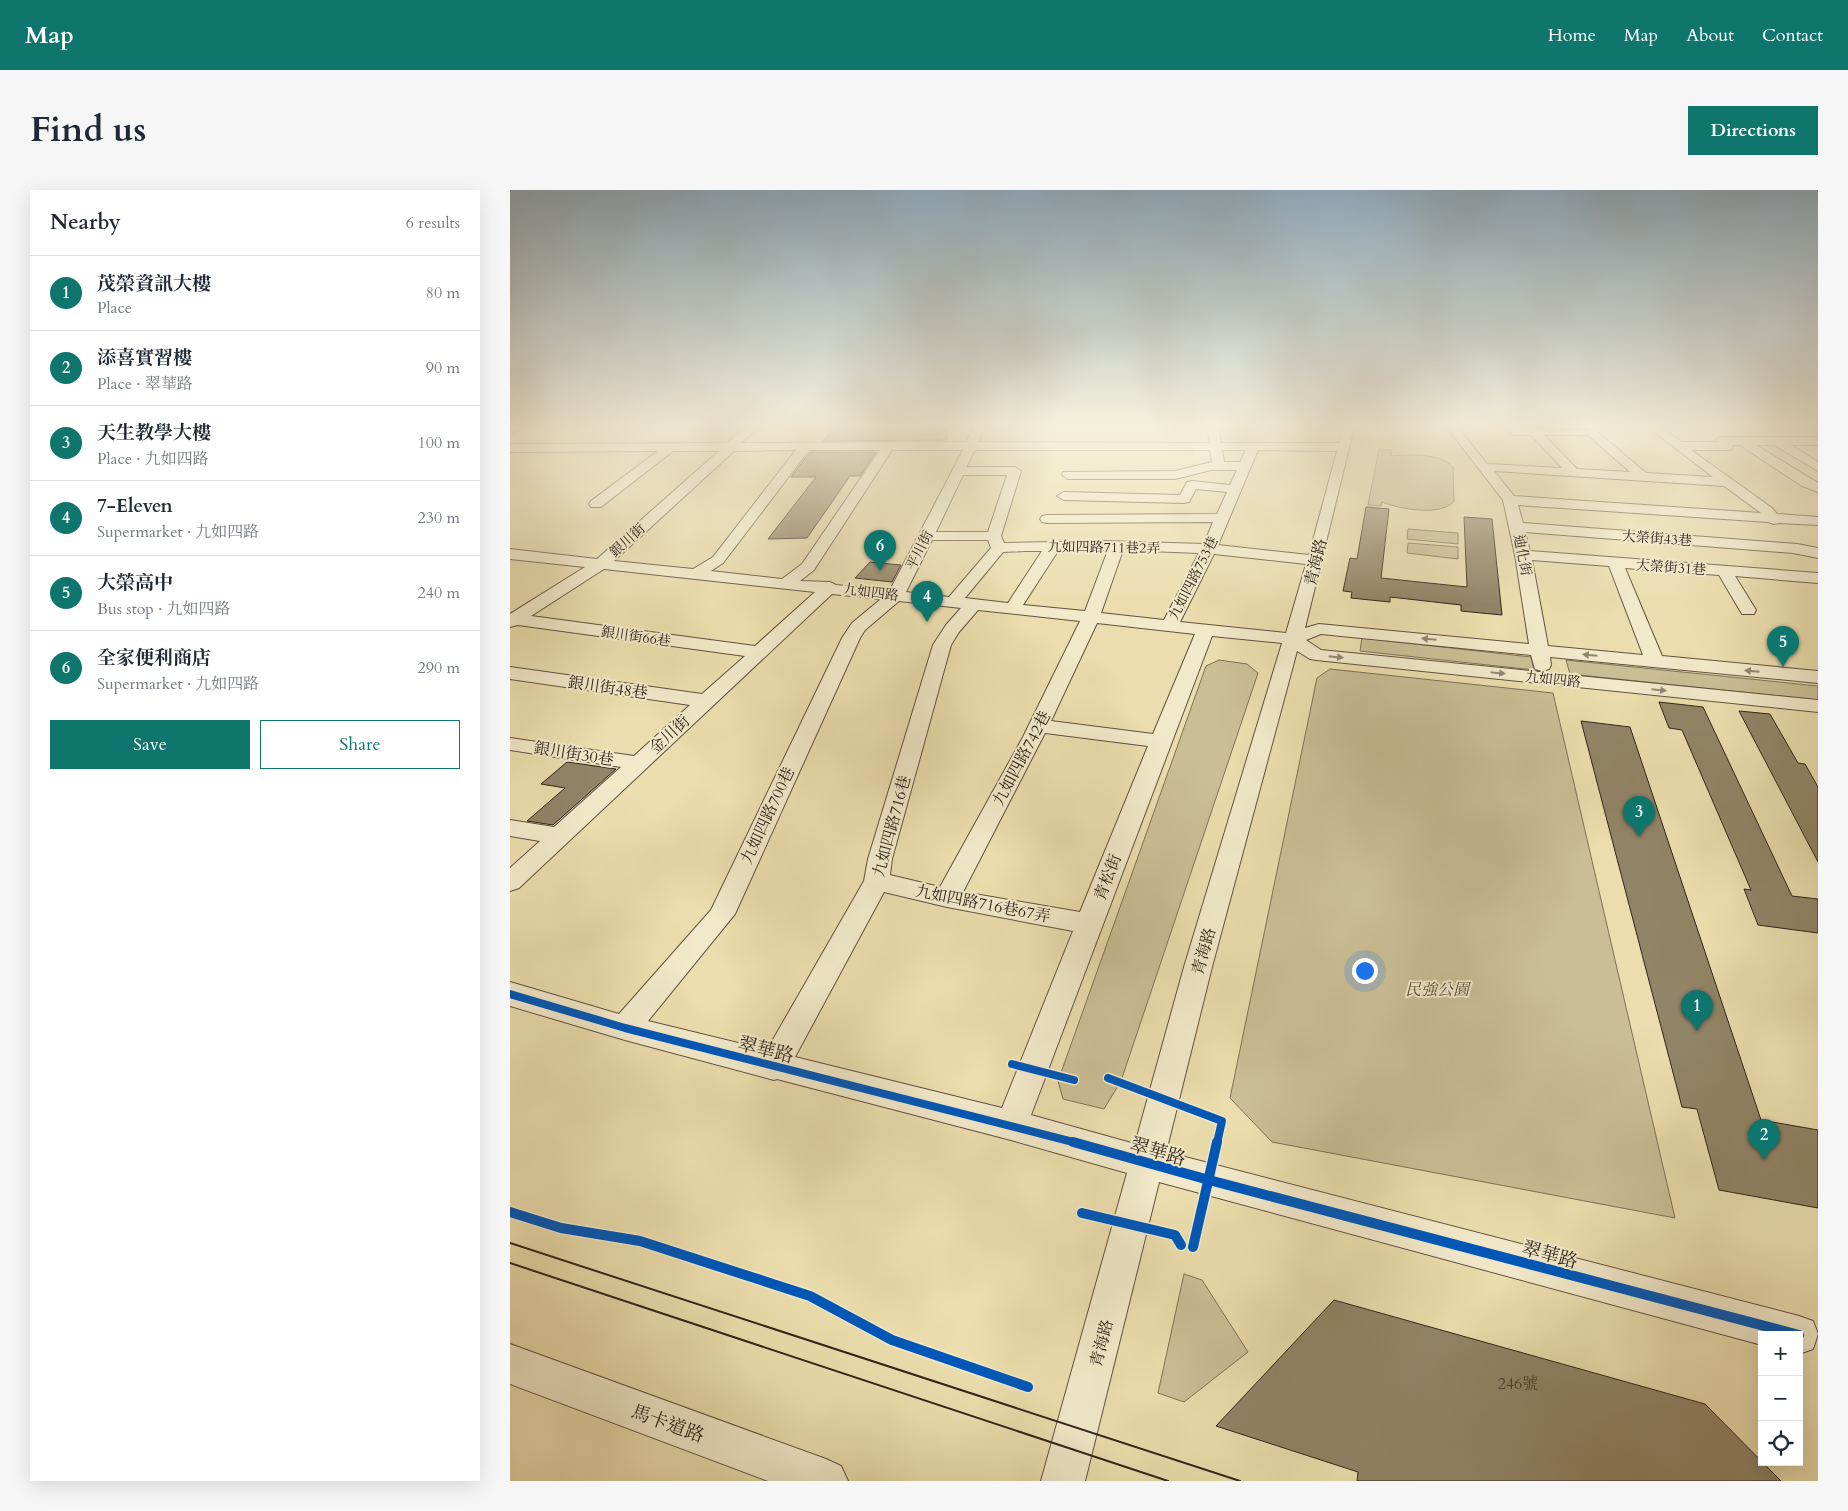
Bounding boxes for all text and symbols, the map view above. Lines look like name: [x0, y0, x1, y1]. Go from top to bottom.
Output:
text: Map: [25, 19, 74, 52]
text: Home: [1548, 23, 1596, 48]
text: Map: [1624, 23, 1658, 48]
text: About: [1686, 23, 1734, 48]
text: Contact: [1762, 23, 1823, 48]
text: Find us: [30, 106, 146, 154]
button: Directions: [1688, 106, 1818, 155]
text: Nearby: [50, 208, 121, 237]
text: 6 results: [406, 212, 460, 234]
text: 茂榮資訊大樓: [97, 271, 211, 297]
text: 1: [62, 282, 70, 304]
text: 80 m: [426, 282, 460, 304]
text: Place: [97, 297, 132, 319]
text: 添喜實習樓: [97, 345, 192, 371]
text: 2: [62, 357, 70, 379]
text: 90 m: [426, 357, 460, 379]
text: Place · 翠華路: [97, 373, 193, 395]
text: 天生教學大樓: [97, 420, 211, 446]
text: 3: [62, 432, 70, 454]
text: 100 m: [418, 432, 460, 454]
text: Place · 九如四路: [97, 448, 209, 470]
text: 7-Eleven: [97, 493, 173, 519]
text: 4: [62, 507, 70, 529]
text: 230 m: [418, 507, 460, 529]
street label: 銀川街: [605, 519, 649, 561]
text: Supermarket · 九如四路: [97, 521, 259, 543]
street label: 平川街: [901, 527, 937, 573]
street label: 大榮街43巷: [1621, 527, 1693, 550]
pin: 6: [864, 530, 896, 571]
street label: 九如四路753巷: [1164, 533, 1223, 623]
street label: 迪化街: [1509, 533, 1536, 578]
street label: 青海路: [1299, 536, 1332, 588]
street label: 九如四路711巷2弄: [1047, 537, 1160, 558]
street label: 大榮街31巷: [1635, 556, 1707, 579]
text: 大榮高中: [97, 570, 173, 596]
street label: 九如四路: [842, 580, 900, 605]
pin: 4: [911, 581, 943, 622]
text: 5: [62, 582, 70, 604]
text: 240 m: [418, 582, 460, 604]
text: Bus stop · 九如四路: [97, 598, 231, 620]
street label: 銀川街66巷: [600, 622, 672, 651]
pin: 5: [1767, 626, 1799, 667]
one-way arrow: [1420, 635, 1436, 643]
text: 全家便利商店: [97, 645, 211, 671]
one-way arrow: [1582, 651, 1598, 659]
one-way arrow: [1328, 653, 1344, 661]
text: 6: [62, 657, 70, 679]
text: 290 m: [418, 657, 460, 679]
one-way arrow: [1744, 666, 1760, 674]
street label: 九如四路: [1524, 667, 1582, 692]
one-way arrow: [1490, 669, 1506, 677]
street label: 銀川街48巷: [567, 672, 649, 704]
text: Supermarket · 九如四路: [97, 673, 259, 695]
one-way arrow: [1652, 686, 1668, 694]
street label: 九如四路742巷: [988, 707, 1056, 810]
street label: 金川街: [645, 710, 695, 759]
button: Save: [50, 720, 250, 769]
button: Share: [260, 720, 460, 769]
street label: 銀川街30巷: [532, 737, 615, 771]
street label: 九如四路700巷: [736, 763, 800, 867]
street label: 九如四路716巷: [868, 773, 916, 880]
pin: 3: [1623, 796, 1655, 837]
street label: 青松街: [1089, 851, 1127, 904]
street label: 九如四路716巷67弄: [913, 880, 1052, 928]
street label: 青海路: [1187, 925, 1221, 977]
your location: [1352, 958, 1378, 984]
park label: 民強公園: [1405, 979, 1472, 1001]
pin: 1: [1681, 990, 1713, 1031]
street label: 翠華路: [735, 1030, 797, 1069]
pin: 2: [1748, 1119, 1780, 1160]
street label: 翠華路: [1127, 1132, 1189, 1172]
street label: 翠華路: [1519, 1235, 1581, 1275]
street label: 青海路: [1085, 1317, 1119, 1369]
map controls: [1758, 1331, 1803, 1466]
button: +: [1758, 1331, 1803, 1376]
house number: 246號: [1498, 1373, 1538, 1395]
button: −: [1758, 1376, 1803, 1421]
street label: 馬卡道路: [627, 1399, 708, 1449]
button: locate: [1758, 1421, 1803, 1466]

